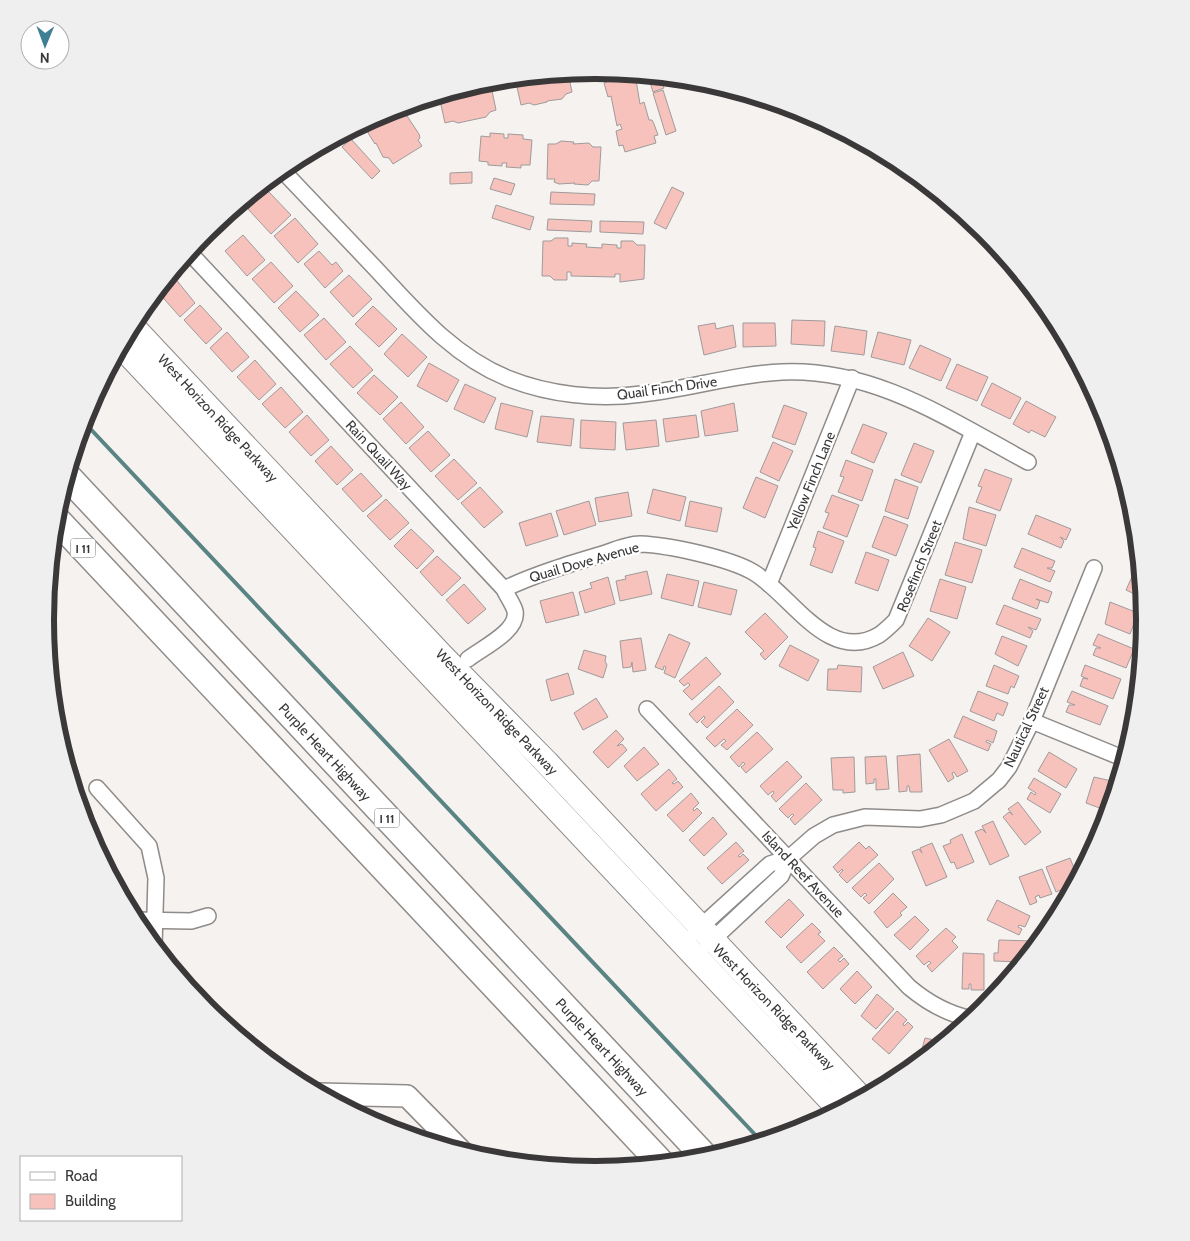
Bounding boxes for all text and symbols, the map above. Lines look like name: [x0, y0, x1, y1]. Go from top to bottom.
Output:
north arrow: [20, 20, 70, 70]
text: N: [40, 49, 50, 67]
street label: West Horizon Ridge Parkway: [154, 350, 282, 486]
street label: Quail Finch Drive: [616, 372, 718, 404]
street label: Rain Quail Way: [342, 416, 416, 494]
street label: Yellow Finch Lane: [783, 429, 839, 534]
street label: Rosefinch Street: [892, 517, 946, 614]
road number: I 11: [70, 538, 96, 558]
street label: Quail Dove Avenue: [527, 538, 641, 586]
street label: West Horizon Ridge Parkway: [432, 645, 562, 779]
street label: Nautical Street: [999, 684, 1053, 770]
street label: Purple Heart Highway: [275, 699, 375, 805]
road number: I 11: [374, 808, 400, 828]
street label: Island Reef Avenue: [758, 827, 848, 921]
street label: West Horizon Ridge Parkway: [709, 940, 839, 1074]
street label: Purple Heart Highway: [552, 994, 652, 1100]
legend: [20, 1156, 182, 1221]
text: Road: [65, 1167, 98, 1185]
text: Building: [65, 1192, 116, 1210]

